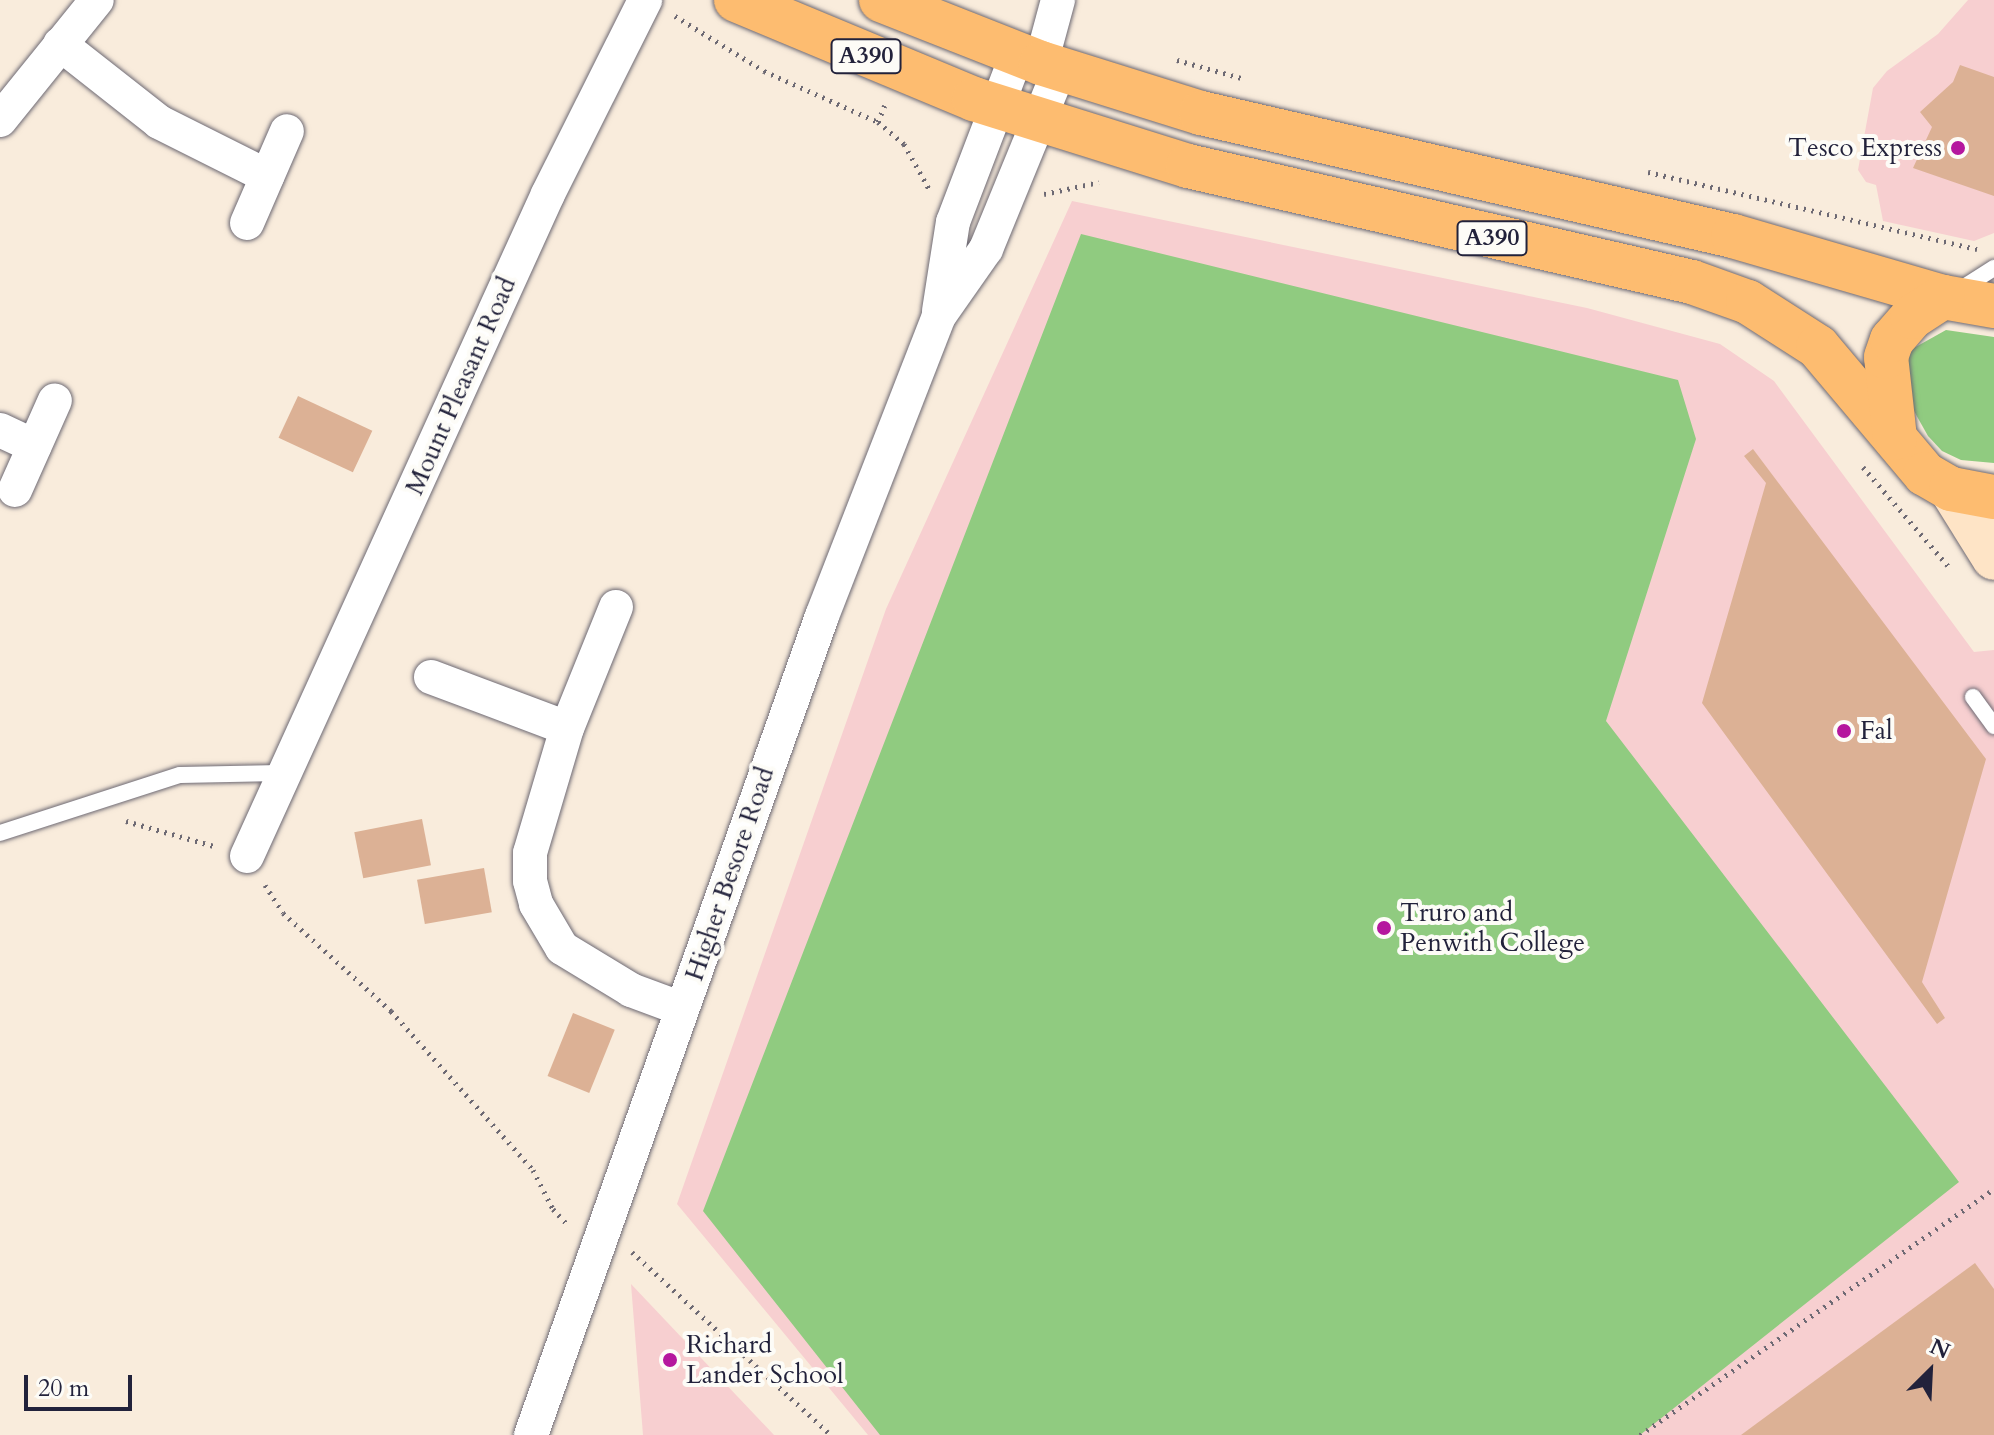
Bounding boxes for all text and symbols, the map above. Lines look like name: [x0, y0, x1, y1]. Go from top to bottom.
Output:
road number: A390: [830, 36, 902, 76]
place label: Tesco Express: [1788, 132, 1942, 164]
marker: Tesco Express: [1949, 139, 1967, 157]
road number: A390: [1456, 218, 1528, 258]
street label: Mount Pleasant Road: [399, 272, 523, 500]
place label: Fal: [1860, 715, 1893, 747]
marker: Fal: [1835, 722, 1853, 740]
street label: Higher Besore Road: [679, 763, 781, 985]
place label: Truro and Penwith College: [1400, 897, 1585, 958]
marker: Truro and Penwith College: [1375, 919, 1393, 937]
place label: Richard Lander School: [686, 1329, 844, 1390]
north arrow: [1890, 1331, 1970, 1411]
text: N: [1925, 1331, 1955, 1367]
marker: Richard Lander School: [661, 1351, 679, 1369]
scale bar: [28, 1359, 136, 1409]
text: 20 m: [38, 1372, 89, 1405]

